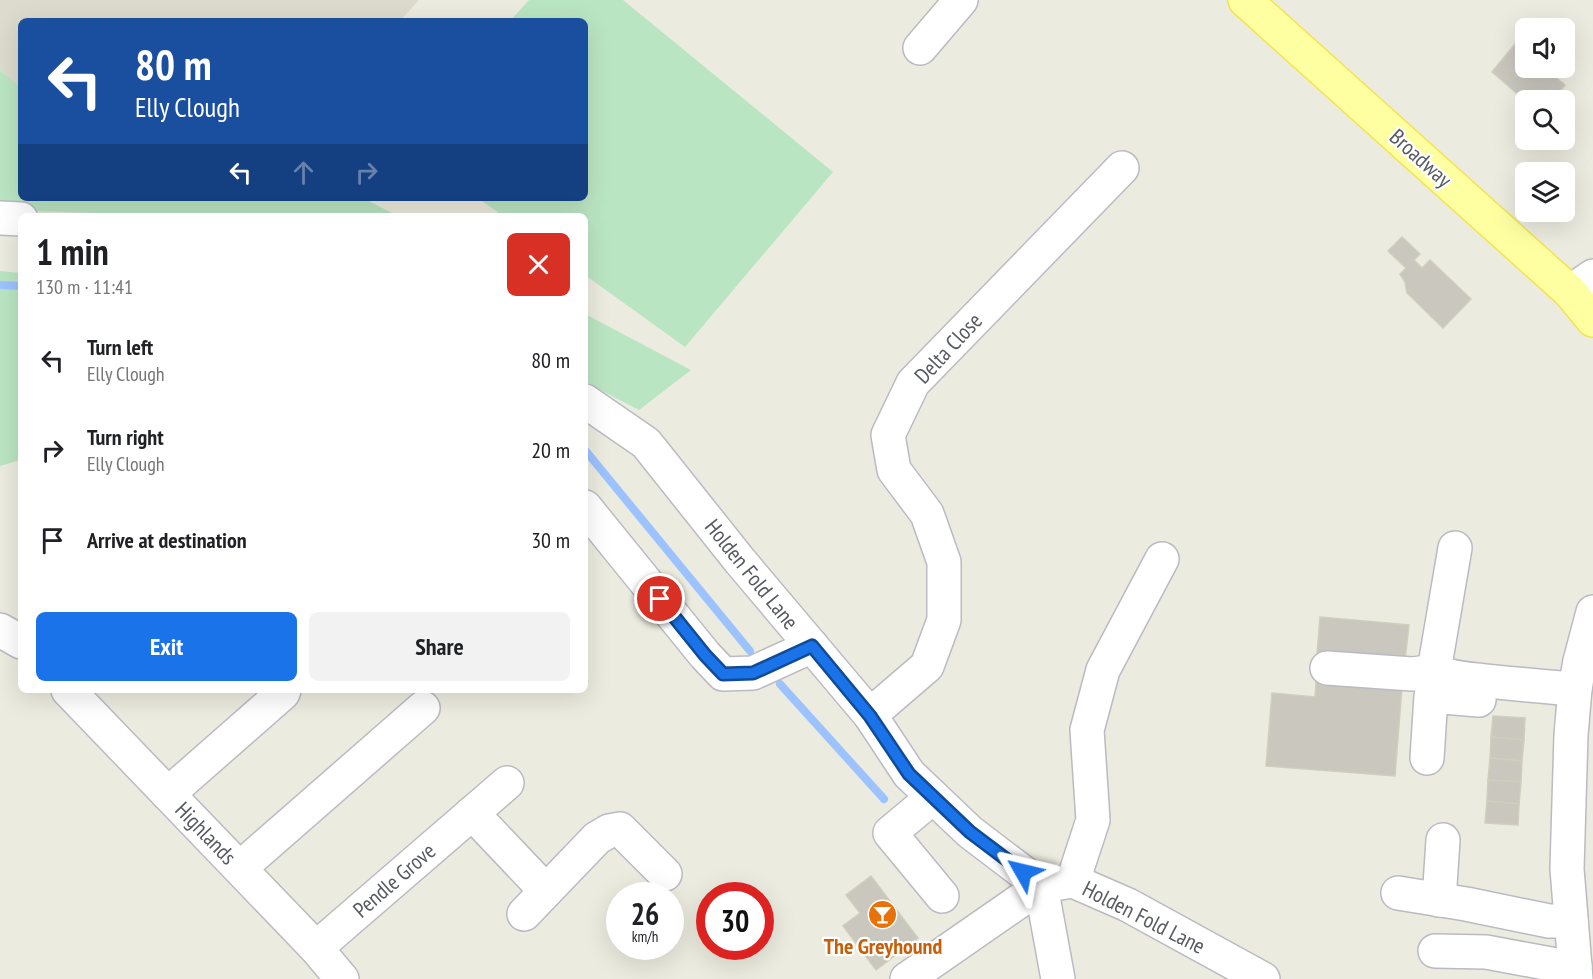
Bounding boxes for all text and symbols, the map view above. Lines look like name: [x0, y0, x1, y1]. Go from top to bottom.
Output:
map controls: [1515, 18, 1575, 222]
button: sound: [1515, 18, 1575, 78]
text: 80 m: [135, 37, 212, 92]
icon: left: [36, 42, 114, 120]
text: Elly Clough: [135, 90, 240, 124]
button: search: [1515, 90, 1575, 150]
street label: Broadway: [1384, 123, 1459, 194]
icon: left: [224, 156, 257, 189]
icon: ahead: [287, 156, 320, 189]
icon: right: [350, 156, 383, 189]
button: layers: [1515, 162, 1575, 222]
text: 1 min: [36, 228, 109, 275]
button: close: [507, 233, 570, 296]
text: 130 m · 11:41: [36, 274, 133, 300]
street label: Delta Close: [908, 307, 988, 389]
text: Turn left: [87, 333, 153, 361]
icon: left: [36, 344, 69, 377]
text: 80 m: [531, 346, 570, 374]
text: Elly Clough: [87, 361, 165, 387]
text: Turn right: [87, 423, 164, 451]
icon: right: [36, 434, 69, 467]
text: 20 m: [531, 436, 570, 464]
text: Elly Clough: [87, 451, 165, 477]
street label: Holden Fold Lane: [699, 513, 805, 635]
icon: arrive: [36, 524, 69, 557]
text: Arrive at destination: [87, 526, 247, 554]
text: 30 m: [531, 526, 570, 554]
pin: [634, 573, 685, 624]
icon: arrive: [643, 582, 676, 615]
button: Exit: [36, 612, 297, 681]
button: Share: [309, 612, 570, 681]
street label: Highlands: [169, 796, 243, 870]
street label: Pendle Grove: [347, 837, 441, 923]
position arrow: [991, 840, 1055, 904]
street label: Holden Fold Lane: [1078, 874, 1210, 960]
speed limit sign: 30: [696, 882, 774, 960]
text: 26: [631, 894, 659, 933]
bar icon: The Greyhound: [867, 898, 899, 930]
text: km/h: [632, 927, 658, 946]
place label: The Greyhound: [824, 932, 943, 960]

